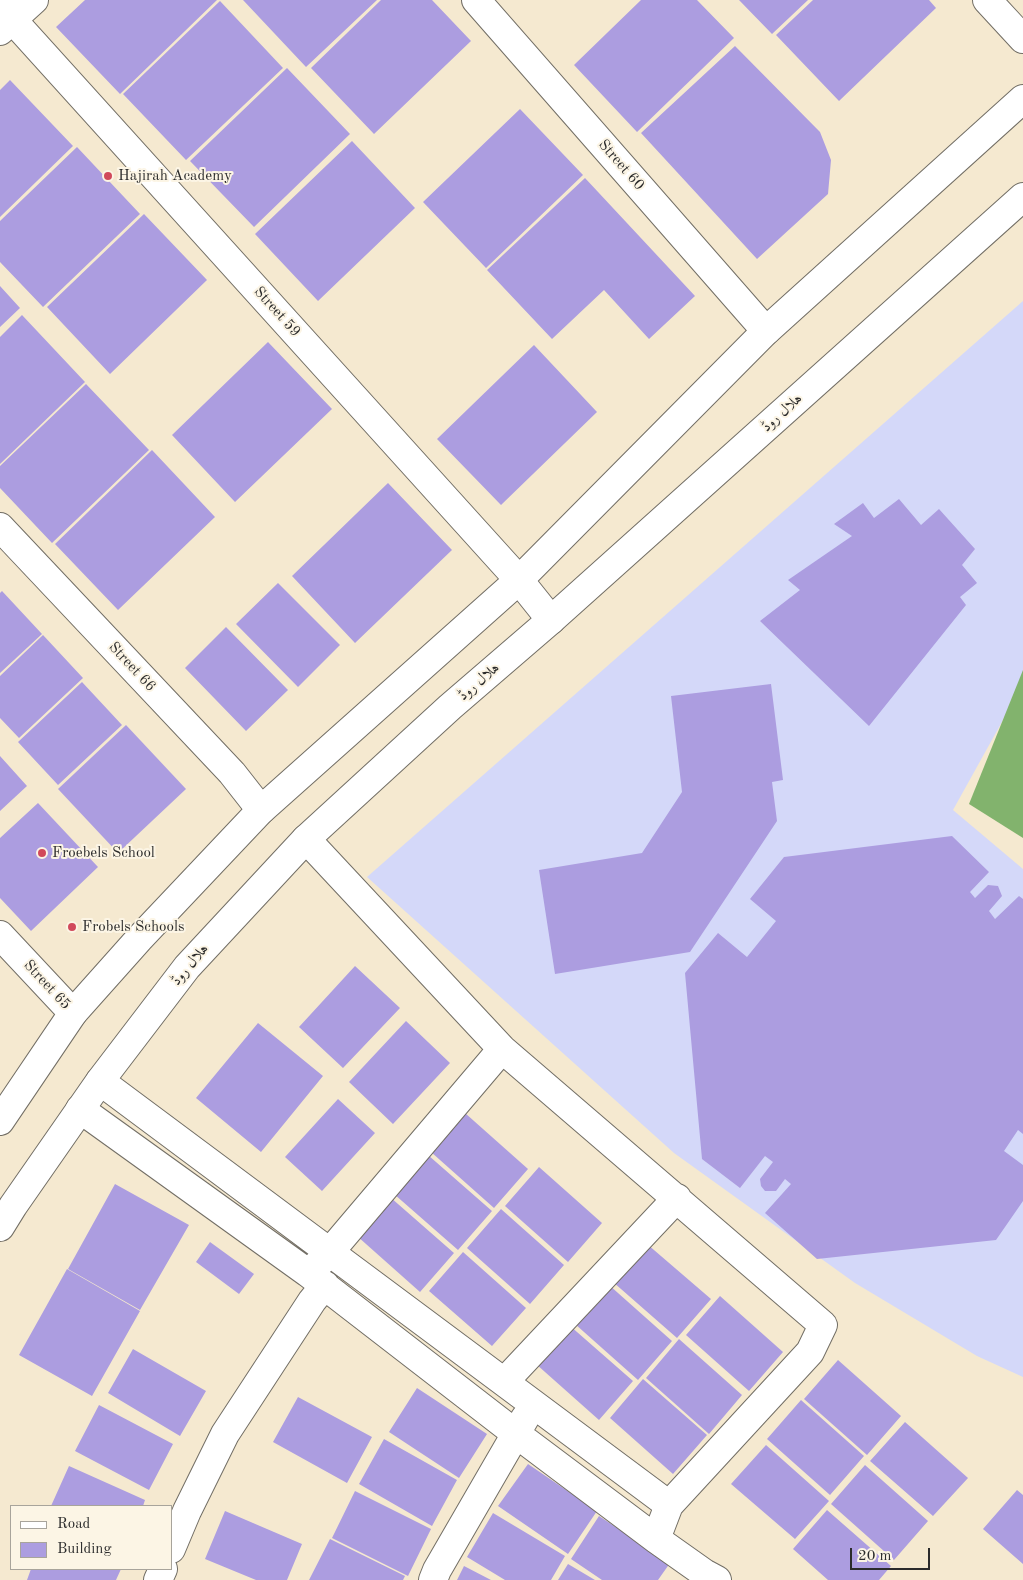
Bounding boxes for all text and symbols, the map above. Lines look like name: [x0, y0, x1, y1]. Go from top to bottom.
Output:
street label: Street 60: [594, 136, 648, 194]
place label: Hajirah Academy: [118, 167, 232, 185]
marker: Hajirah Academy: [102, 170, 114, 182]
street label: Street 59: [250, 283, 304, 341]
street label: ہلال روڈ: [758, 390, 806, 436]
street label: Street 66: [104, 638, 160, 696]
street label: ہلال روڈ: [455, 659, 503, 705]
place label: Froebels School: [52, 844, 155, 862]
marker: Froebels School: [36, 847, 48, 859]
place label: Frobels Schools: [82, 918, 185, 936]
marker: Frobels Schools: [66, 921, 78, 933]
street label: ہلال روڈ: [167, 940, 213, 990]
street label: Street 65: [19, 956, 75, 1014]
legend: [10, 1505, 172, 1570]
text: Road: [57, 1517, 90, 1532]
scale bar: [853, 1538, 933, 1570]
text: Building: [57, 1542, 112, 1557]
text: 20 m: [858, 1549, 892, 1564]

